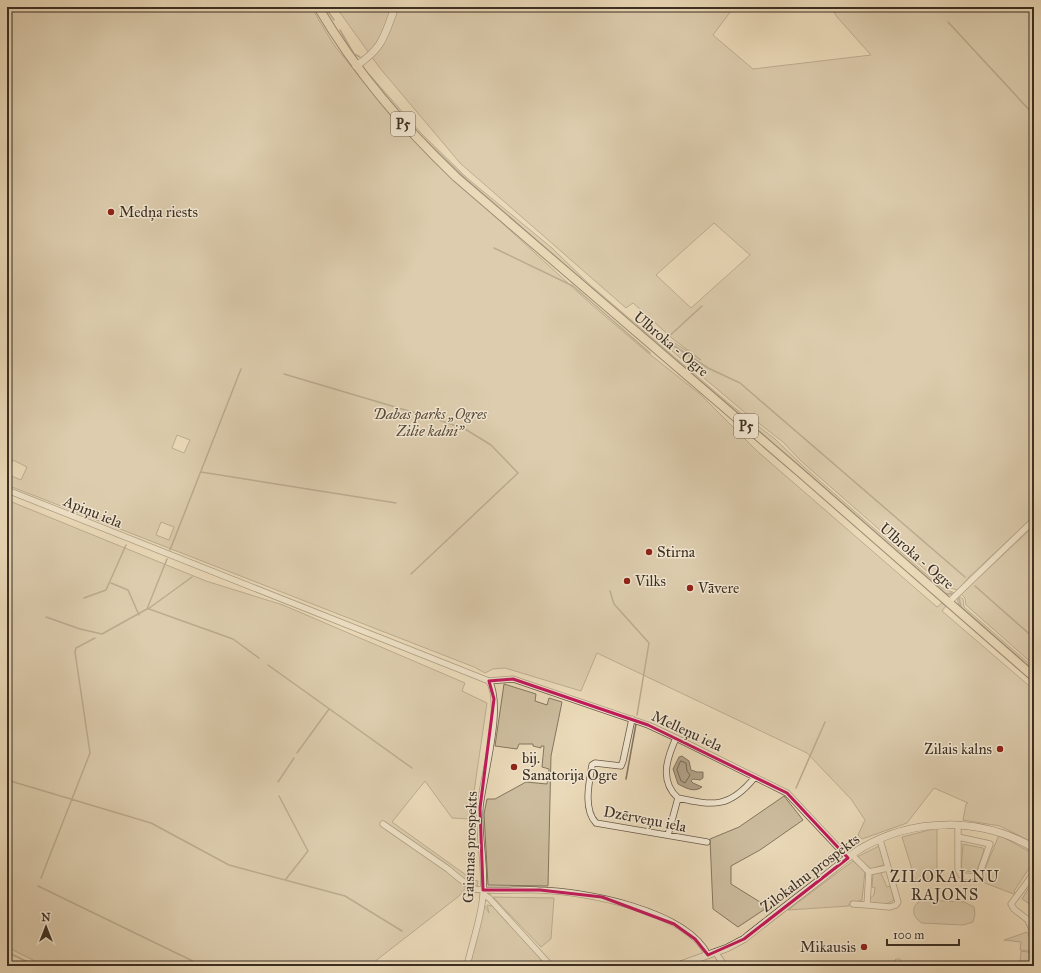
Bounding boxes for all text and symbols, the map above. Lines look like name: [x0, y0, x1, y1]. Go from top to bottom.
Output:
road number: P5: [391, 112, 415, 136]
place label: Medņa riests: [119, 203, 198, 221]
marker: Medņa riests: [106, 207, 116, 217]
street label: Ulbroka - Ogre: [630, 307, 712, 381]
park label: Dabas parks „Ogres Zilie kalni”: [373, 405, 488, 440]
road number: P5: [734, 414, 758, 438]
street label: Apiņu iela: [60, 492, 126, 532]
street label: Ulbroka - Ogre: [876, 519, 958, 593]
place label: Stirna: [657, 543, 696, 561]
marker: Stirna: [644, 547, 654, 557]
place label: Vilks: [634, 572, 666, 590]
marker: Vilks: [622, 576, 632, 586]
place label: Vāvere: [697, 579, 739, 597]
marker: Vāvere: [685, 583, 695, 593]
street label: Melleņu iela: [649, 707, 726, 755]
place label: Zilais kalns: [924, 740, 992, 758]
marker: Zilais kalns: [995, 744, 1005, 754]
place label: bij. Sanatorija Ogre: [522, 749, 618, 784]
marker: bij. Sanatorija Ogre: [509, 762, 519, 772]
street label: Gaismas prospekts: [459, 791, 481, 903]
street label: Dzērveņu iela: [602, 802, 689, 836]
street label: Zilokalnu prospekts: [757, 830, 863, 916]
district label: ZILOKALNU RAJONS: [890, 867, 1000, 905]
north arrow: [26, 907, 66, 947]
text: N: [41, 911, 51, 924]
scale bar: [887, 921, 959, 947]
text: 100 m: [893, 928, 924, 942]
place label: Mikausis: [800, 938, 856, 956]
marker: Mikausis: [859, 942, 869, 952]

